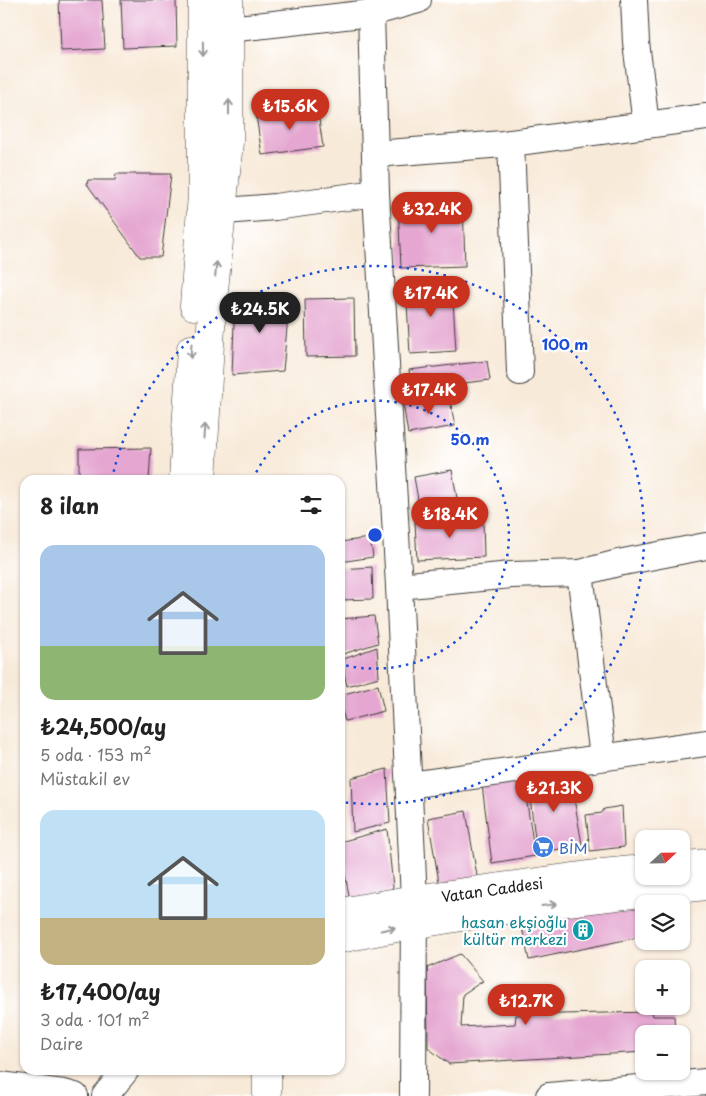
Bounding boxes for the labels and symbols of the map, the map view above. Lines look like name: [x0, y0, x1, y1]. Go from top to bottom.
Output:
one-way arrow: [198, 40, 208, 56]
pin: ₺15.6K: [249, 88, 331, 131]
one-way arrow: [224, 100, 234, 116]
pin: ₺32.4K: [391, 192, 473, 234]
one-way arrow: [211, 262, 221, 278]
pin: ₺17.4K: [390, 276, 472, 318]
pin: ₺24.5K: [219, 292, 301, 334]
text: 100 m: [542, 332, 588, 355]
one-way arrow: [186, 343, 196, 359]
pin: ₺17.4K: [388, 372, 470, 415]
one-way arrow: [201, 424, 210, 440]
text: 50 m: [451, 427, 489, 450]
pin: ₺18.4K: [409, 496, 491, 539]
centre of rings: [366, 526, 384, 544]
pin: ₺21.3K: [513, 770, 595, 813]
north arrow: [635, 830, 690, 885]
supermarket icon: BİM: [531, 835, 555, 859]
place label: BİM: [559, 836, 588, 859]
street label: Vatan Caddesi: [440, 870, 544, 908]
one-way arrow: [540, 900, 556, 910]
place label: hasan ekşioğlu kültür merkezi: [461, 910, 567, 950]
building icon: hasan ekşioğlu kültür merkezi: [571, 918, 595, 942]
one-way arrow: [379, 923, 395, 933]
pin: ₺12.7K: [485, 984, 567, 1026]

